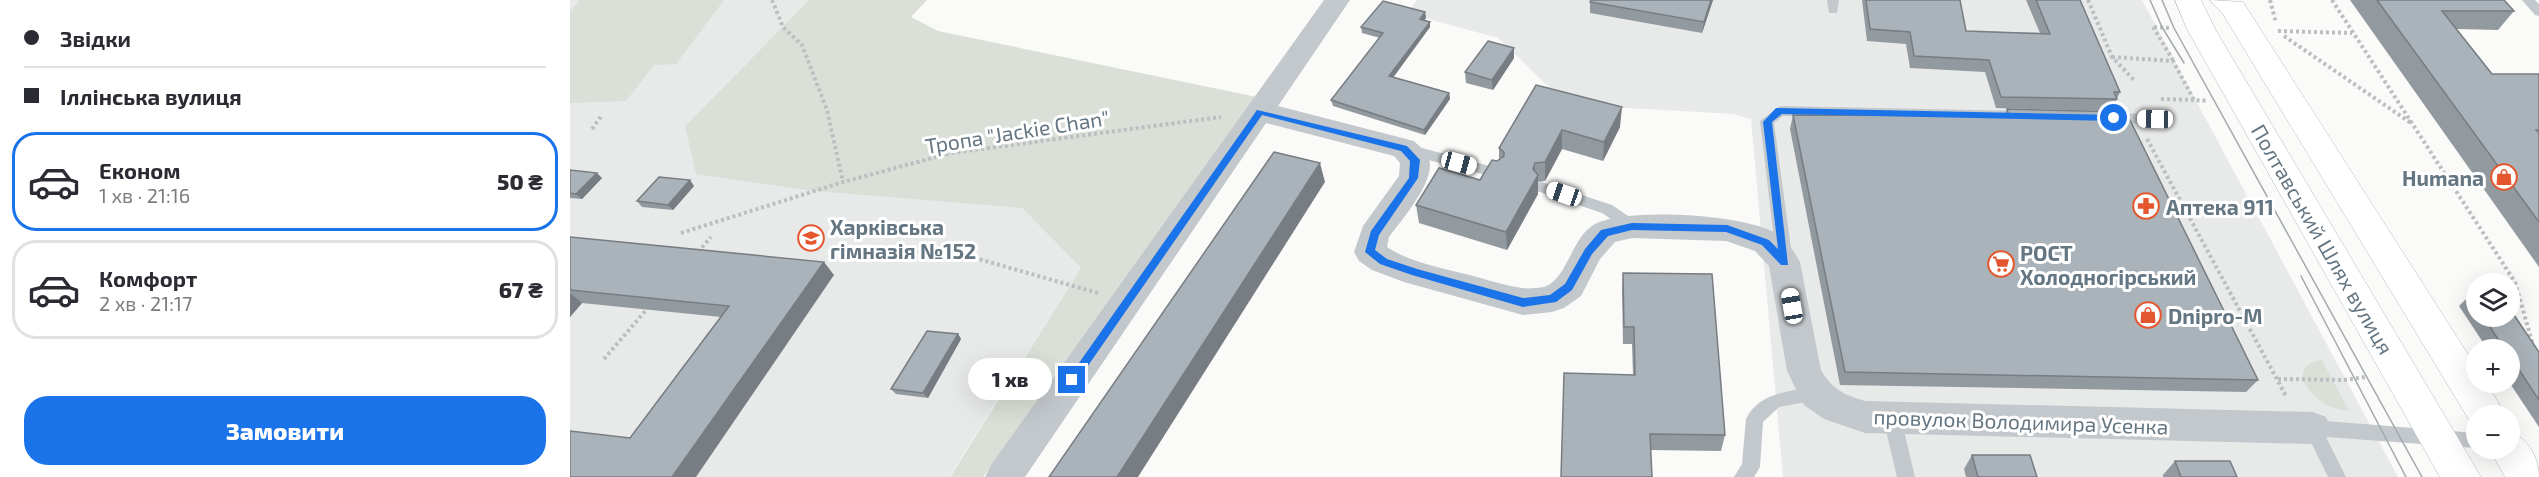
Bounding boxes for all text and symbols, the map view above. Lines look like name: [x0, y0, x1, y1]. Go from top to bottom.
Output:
text: Звідки: [60, 25, 131, 51]
text: Іллінська вулиця: [60, 83, 242, 109]
street label: Тропа "Jackie Chan": [923, 104, 1111, 158]
route start: [2100, 104, 2127, 131]
car: [2137, 110, 2173, 128]
street label: Полтавський Шлях вулиця: [2246, 120, 2399, 359]
car: [1439, 150, 1479, 176]
icon: car: [27, 155, 81, 209]
text: Економ: [99, 157, 181, 183]
shop icon: Humana: [2489, 162, 2519, 192]
place label: Humana: [2402, 165, 2484, 190]
text: 50 ₴: [497, 168, 543, 194]
car: [1544, 180, 1584, 208]
text: 1 хв · 21:16: [99, 183, 190, 207]
pharmacy icon: Аптека 911: [2131, 191, 2161, 221]
place label: Аптека 911: [2166, 194, 2274, 219]
place label: Харківська гімназія №152: [830, 214, 976, 263]
school or university icon: Харківська гімназія №152: [796, 223, 826, 253]
place label: РОСТ Холодногірський: [2020, 240, 2196, 289]
supermarket icon: РОСТ Холодногірський: [1986, 249, 2016, 279]
icon: car: [27, 263, 81, 317]
text: Комфорт: [99, 265, 197, 291]
map controls: [2466, 273, 2520, 459]
button: layers: [2466, 273, 2520, 327]
text: 67 ₴: [499, 276, 543, 302]
car: [1780, 287, 1804, 325]
text: 2 хв · 21:17: [99, 291, 192, 315]
shop icon: Dnipro-M: [2133, 300, 2163, 330]
place label: Dnipro-M: [2168, 303, 2262, 328]
button: +: [2466, 339, 2520, 393]
callout: 1 хв: [967, 359, 1051, 401]
route end: [1058, 366, 1085, 393]
text: 1 хв: [992, 367, 1028, 391]
button: Замовити: [24, 396, 546, 465]
street label: провулок Володимира Усенка: [1873, 403, 2169, 440]
button: −: [2466, 405, 2520, 459]

